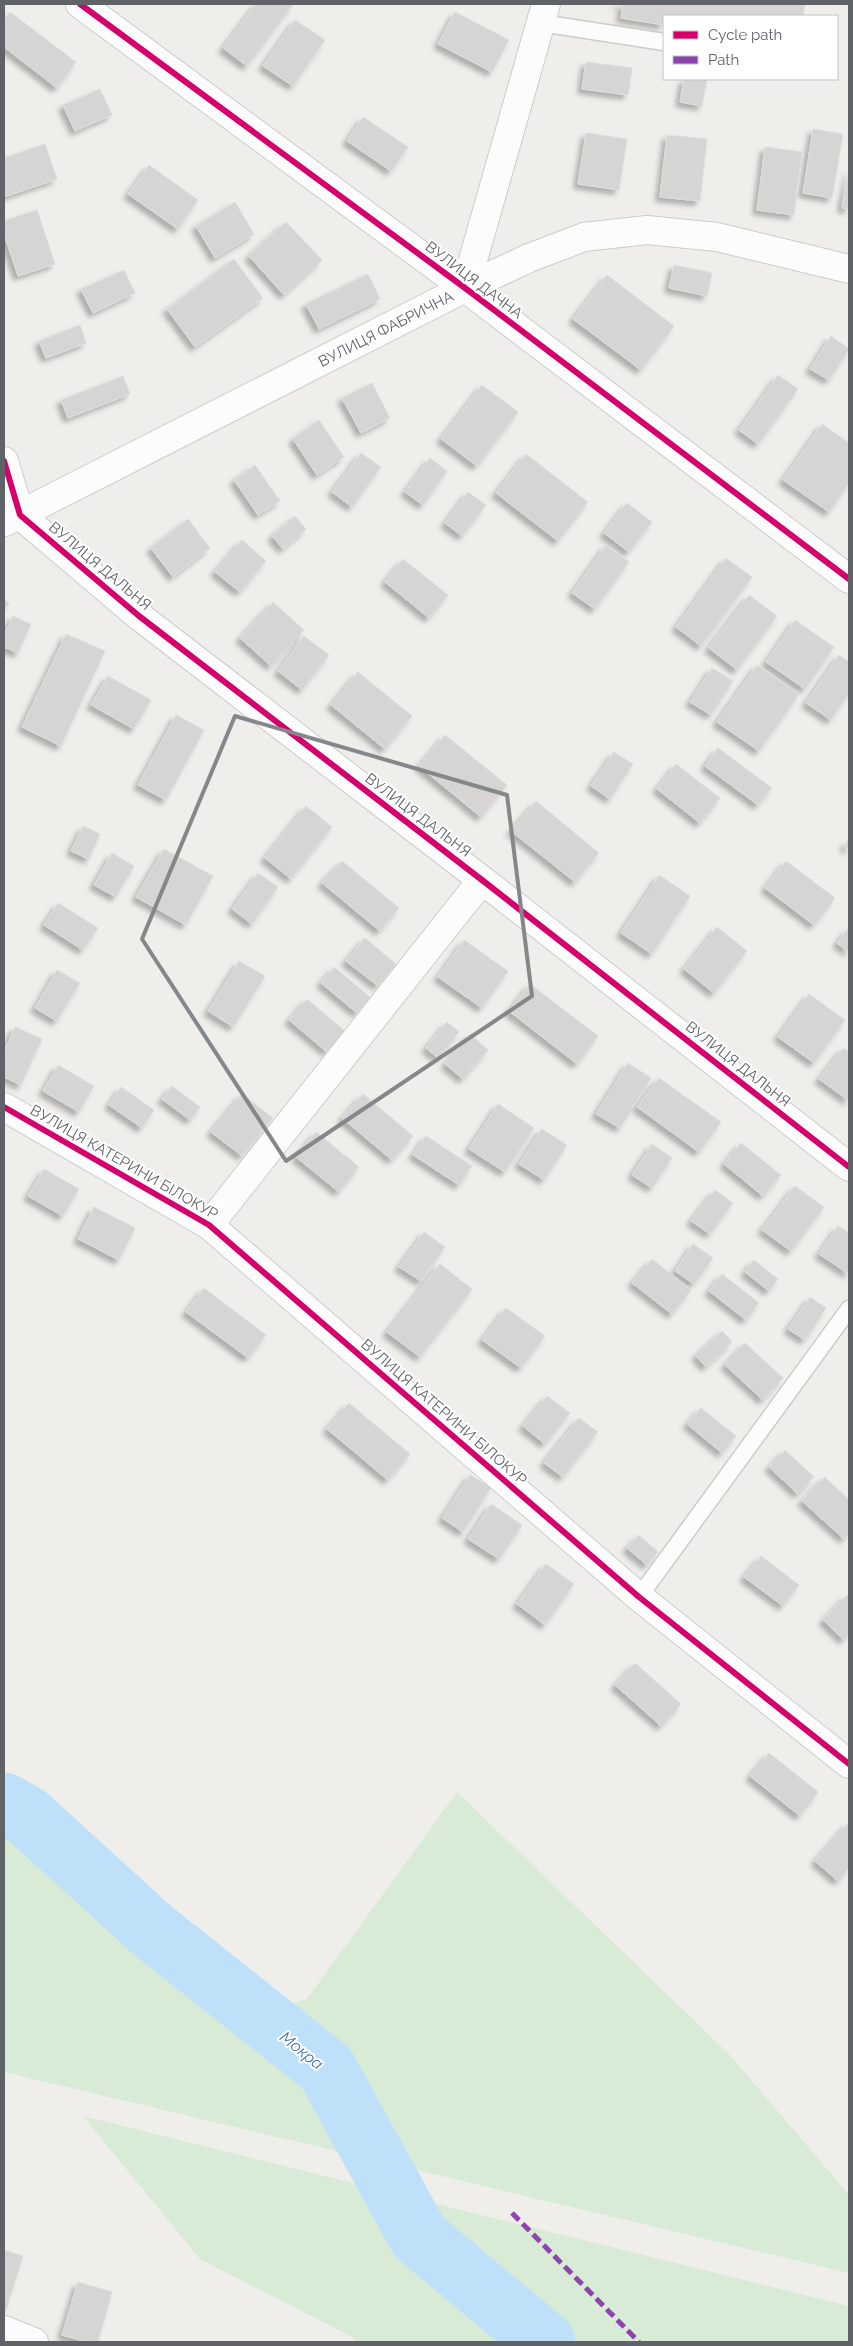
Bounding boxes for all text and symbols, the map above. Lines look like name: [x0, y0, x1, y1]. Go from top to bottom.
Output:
legend: [663, 15, 838, 80]
text: Cycle path: [708, 26, 782, 44]
text: Path: [708, 51, 739, 69]
street label: ВУЛИЦЯ ДАЧНА: [422, 238, 526, 322]
street label: ВУЛИЦЯ ФАБРИЧНА: [315, 287, 457, 371]
street label: ВУЛИЦЯ ДАЛЬНЯ: [45, 518, 155, 614]
street label: ВУЛИЦЯ ДАЛЬНЯ: [361, 769, 475, 861]
street label: ВУЛИЦЯ ДАЛЬНЯ: [682, 1018, 794, 1110]
street label: ВУЛИЦЯ КАТЕРИНИ БІЛОКУР: [27, 1101, 221, 1223]
street label: ВУЛИЦЯ КАТЕРИНИ БІЛОКУР: [357, 1335, 531, 1489]
water label: Мокра: [276, 2027, 327, 2074]

